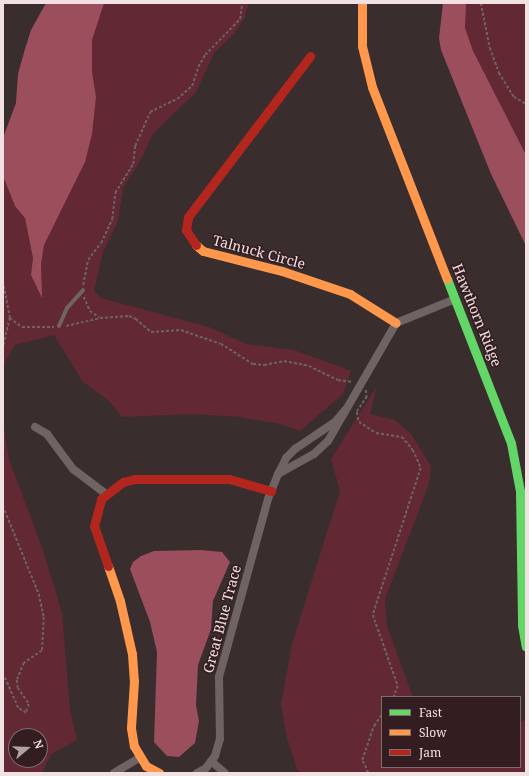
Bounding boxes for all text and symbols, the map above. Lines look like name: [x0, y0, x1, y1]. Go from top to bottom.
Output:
street label: Talnuck Circle: [211, 232, 307, 272]
street label: Hawthorn Ridge: [449, 261, 505, 369]
street label: Great Blue Trace: [199, 563, 245, 675]
legend: [381, 696, 521, 768]
text: Fast: [419, 704, 442, 721]
text: Slow: [419, 724, 447, 741]
north arrow: [8, 728, 48, 768]
text: N: [30, 738, 47, 751]
text: Jam: [419, 744, 441, 761]

